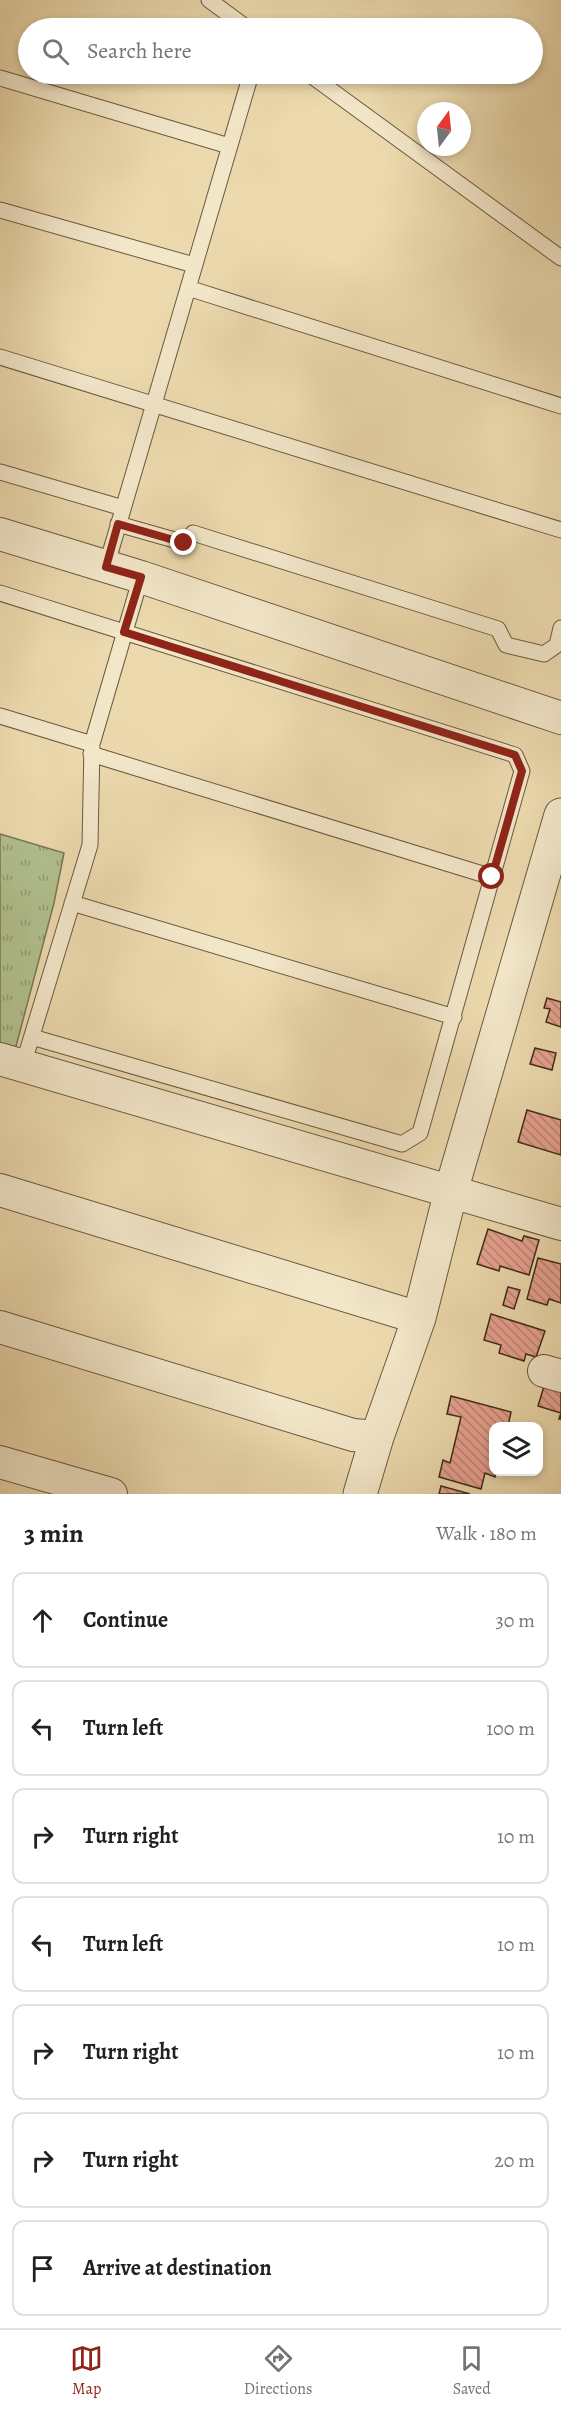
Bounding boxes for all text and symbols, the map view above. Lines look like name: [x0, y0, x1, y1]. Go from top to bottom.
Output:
search box: [18, 18, 543, 84]
icon: search: [39, 35, 72, 68]
text: Search here: [87, 36, 192, 66]
north arrow: [417, 102, 471, 156]
route end: [170, 529, 196, 555]
route start: [478, 863, 504, 889]
map controls: [489, 1422, 543, 1476]
button: layers: [489, 1422, 543, 1476]
text: 3 min: [24, 1516, 84, 1551]
text: Walk · 180 m: [436, 1520, 537, 1547]
icon: ahead: [26, 1604, 59, 1637]
text: Continue: [83, 1605, 168, 1635]
text: 30 m: [495, 1607, 535, 1634]
icon: left: [26, 1712, 59, 1745]
text: Turn left: [83, 1713, 163, 1743]
text: 100 m: [486, 1715, 535, 1742]
icon: right: [26, 1820, 59, 1853]
text: Turn right: [83, 1821, 179, 1851]
text: 10 m: [497, 1823, 535, 1850]
icon: left: [26, 1928, 59, 1961]
text: Turn left: [83, 1929, 163, 1959]
text: 10 m: [497, 1931, 535, 1958]
icon: right: [26, 2036, 59, 2069]
text: Turn right: [83, 2037, 179, 2067]
text: 10 m: [497, 2039, 535, 2066]
icon: right: [26, 2144, 59, 2177]
text: Turn right: [83, 2145, 179, 2175]
text: 20 m: [494, 2147, 535, 2174]
icon: arrive: [26, 2252, 59, 2285]
text: Arrive at destination: [83, 2253, 272, 2283]
tab: Map: [70, 2342, 103, 2400]
tab: Directions: [244, 2342, 312, 2400]
tab: Saved: [453, 2342, 491, 2400]

